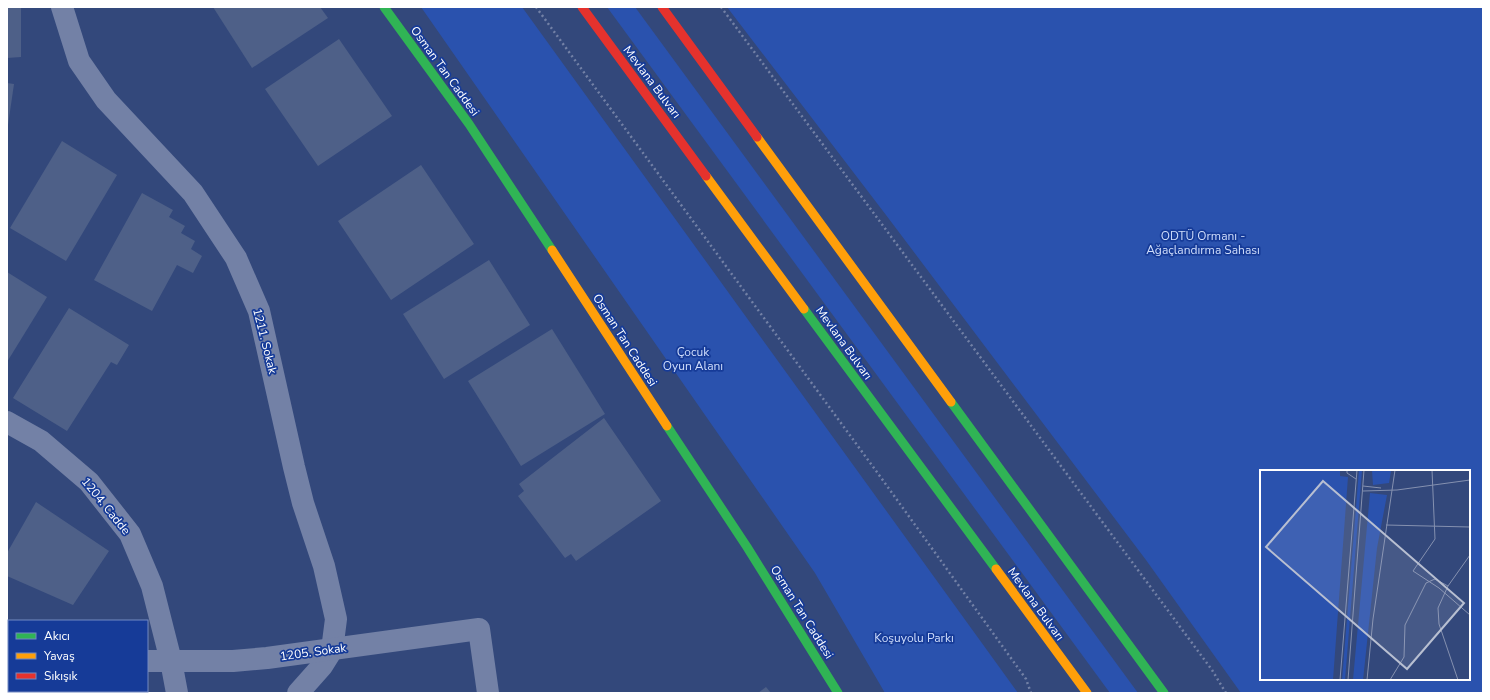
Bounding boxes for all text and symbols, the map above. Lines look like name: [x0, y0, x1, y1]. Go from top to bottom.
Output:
street label: Osman Tan Caddesi: [407, 23, 483, 119]
street label: Mevlana Bulvarı: [620, 43, 684, 121]
park label: ODTÜ Ormanı - Ağaçlandırma Sahası: [1146, 228, 1260, 258]
street label: Osman Tan Caddesi: [589, 291, 661, 389]
street label: Mevlana Bulvarı: [812, 303, 876, 383]
street label: 1211. Sokak: [249, 307, 281, 376]
park label: Çocuk Oyun Alanı: [663, 344, 723, 374]
inset map: [1260, 470, 1470, 680]
street label: 1204. Cadde: [78, 474, 134, 538]
street label: Osman Tan Caddesi: [767, 562, 837, 662]
street label: Mevlana Bulvarı: [1004, 564, 1068, 644]
legend: [8, 620, 148, 692]
text: Akıcı: [44, 628, 70, 644]
park label: Koşuyolu Parkı: [874, 630, 954, 646]
street label: 1205. Sokak: [279, 639, 348, 665]
text: Yavaş: [43, 648, 75, 664]
text: Sıkışık: [44, 668, 79, 684]

